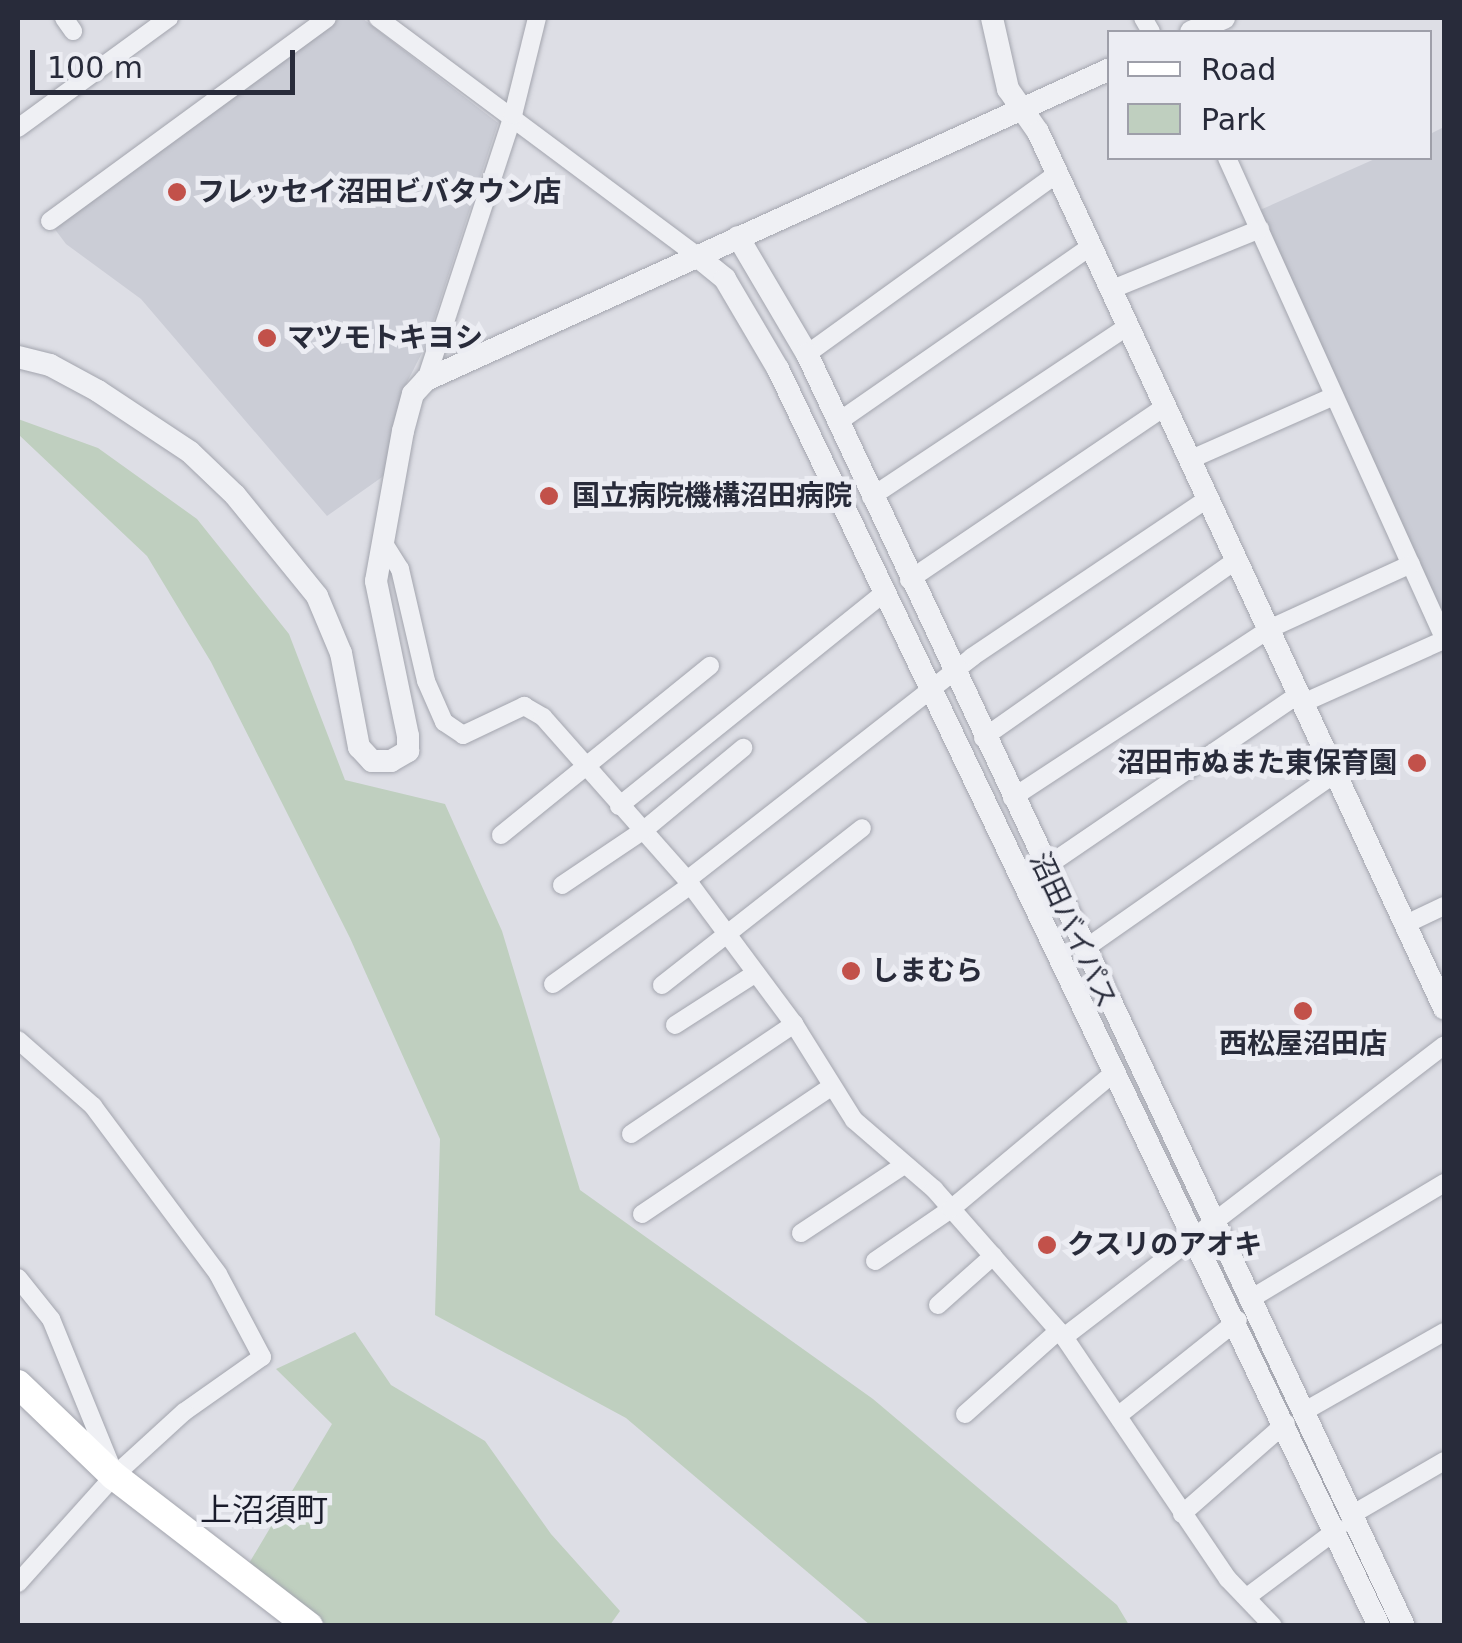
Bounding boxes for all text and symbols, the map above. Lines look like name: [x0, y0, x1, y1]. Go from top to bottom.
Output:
scale bar: [35, 30, 300, 92]
legend: [1107, 30, 1432, 160]
text: 100 m: [47, 50, 143, 85]
text: Road: [1201, 52, 1276, 87]
text: Park: [1201, 102, 1266, 137]
place label: フレッセイ沼田ビバタウン店: [197, 175, 561, 209]
marker: フレッセイ沼田ビバタウン店: [166, 181, 188, 203]
place label: マツモトキヨシ: [287, 321, 483, 355]
marker: マツモトキヨシ: [256, 327, 278, 349]
place label: 国立病院機構沼田病院: [572, 479, 852, 513]
marker: 国立病院機構沼田病院: [536, 483, 562, 509]
place label: 沼田市ぬまた東保育園: [1117, 746, 1397, 780]
marker: 沼田市ぬまた東保育園: [1406, 752, 1428, 774]
street label: 沼田バイパス: [1022, 847, 1124, 1013]
place label: しまむら: [871, 954, 983, 988]
marker: しまむら: [840, 960, 862, 982]
marker: 西松屋沼田店: [1292, 1000, 1314, 1022]
place label: 西松屋沼田店: [1219, 1027, 1387, 1061]
place label: クスリのアオキ: [1067, 1228, 1263, 1262]
marker: クスリのアオキ: [1036, 1234, 1058, 1256]
district label: 上沼須町: [200, 1491, 328, 1529]

